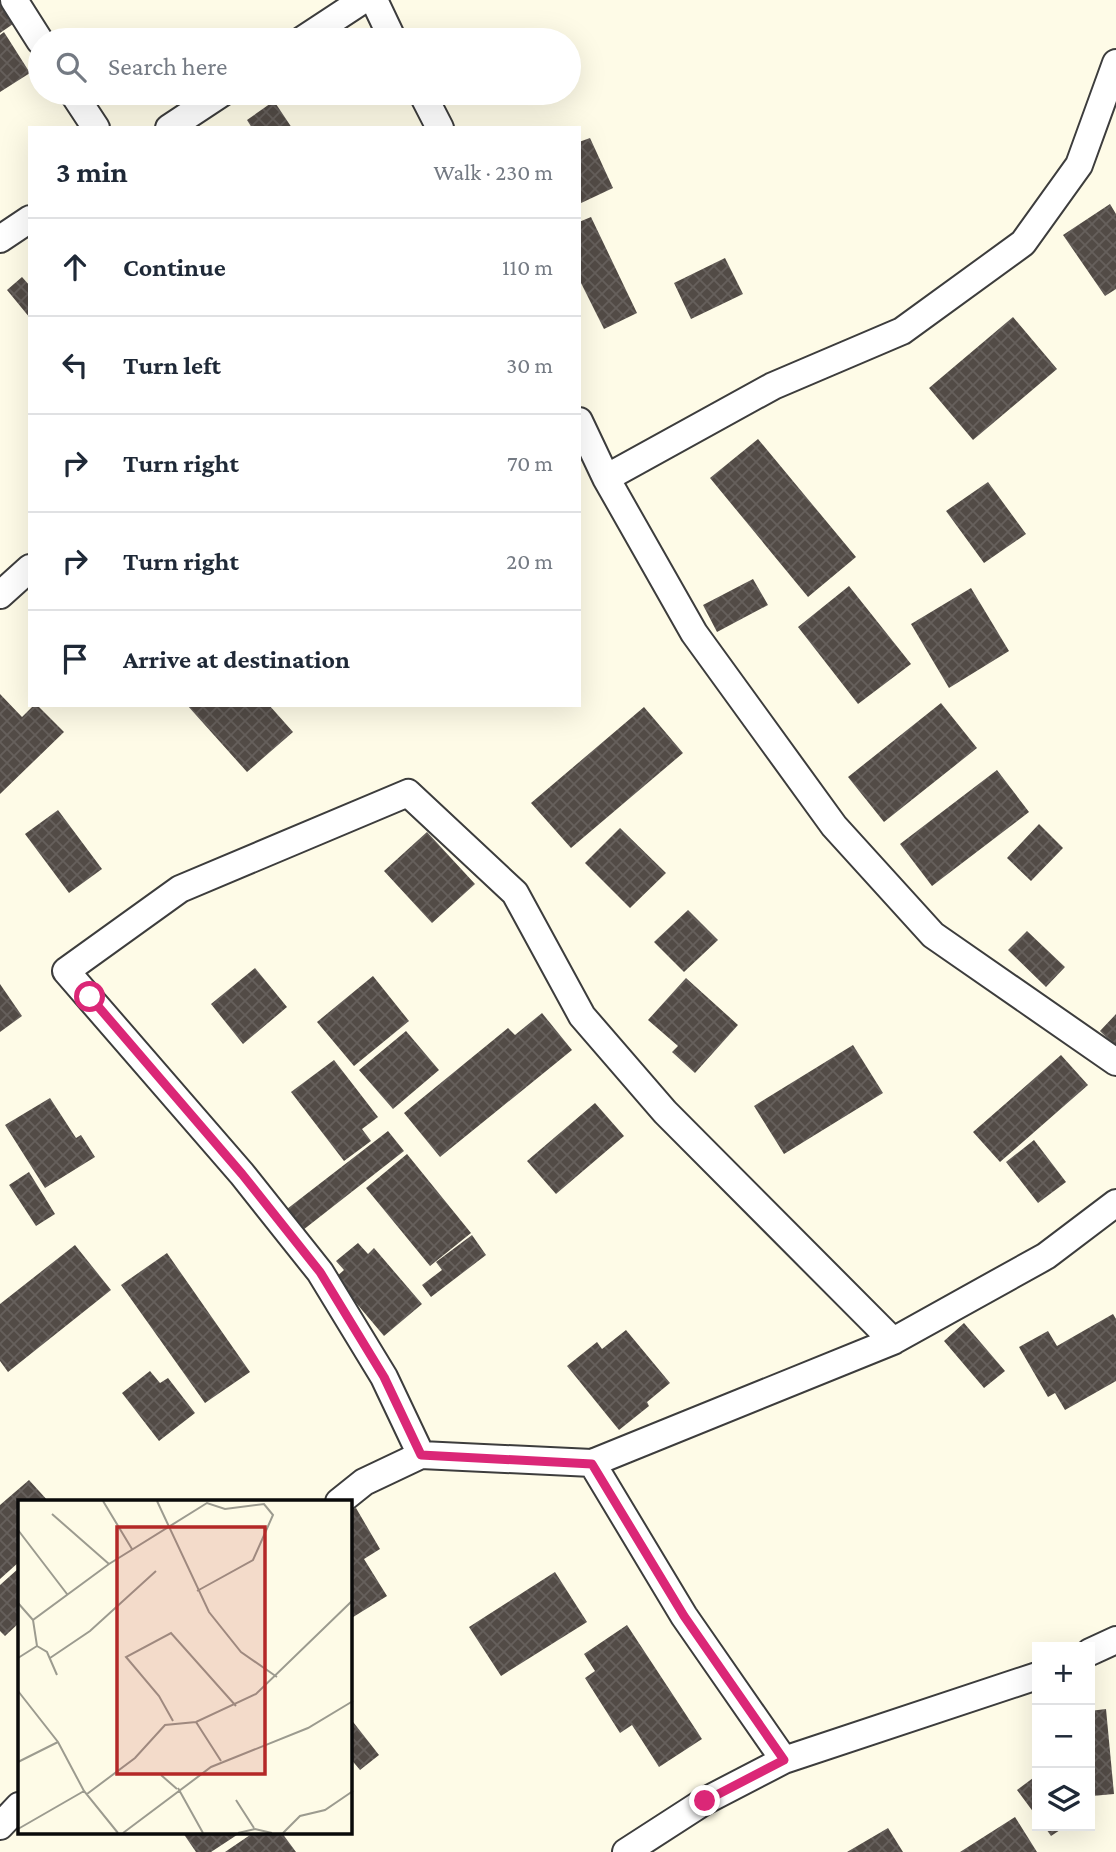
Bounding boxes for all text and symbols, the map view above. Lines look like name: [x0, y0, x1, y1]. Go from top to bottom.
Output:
search box: [28, 28, 581, 105]
icon: search: [52, 48, 90, 86]
text: Search here: [108, 52, 227, 81]
text: 3 min: [56, 155, 128, 188]
text: Walk · 230 m: [433, 159, 553, 185]
icon: ahead: [56, 248, 94, 286]
text: Continue: [123, 253, 226, 282]
text: 110 m: [502, 254, 553, 280]
icon: left: [56, 346, 94, 384]
text: Turn left: [123, 351, 221, 380]
text: 30 m: [506, 352, 553, 378]
icon: right: [56, 444, 94, 482]
text: Turn right: [123, 449, 239, 478]
text: 70 m: [507, 450, 553, 476]
icon: right: [56, 542, 94, 580]
text: Turn right: [123, 547, 239, 576]
text: 20 m: [506, 548, 553, 574]
icon: arrive: [56, 640, 94, 678]
text: Arrive at destination: [123, 645, 350, 674]
route start: [74, 981, 105, 1012]
inset map: [18, 1500, 352, 1834]
map controls: [1032, 1642, 1095, 1831]
button: +: [1032, 1642, 1095, 1705]
button: −: [1032, 1705, 1095, 1768]
button: layers: [1032, 1768, 1095, 1831]
route end: [689, 1785, 720, 1816]

